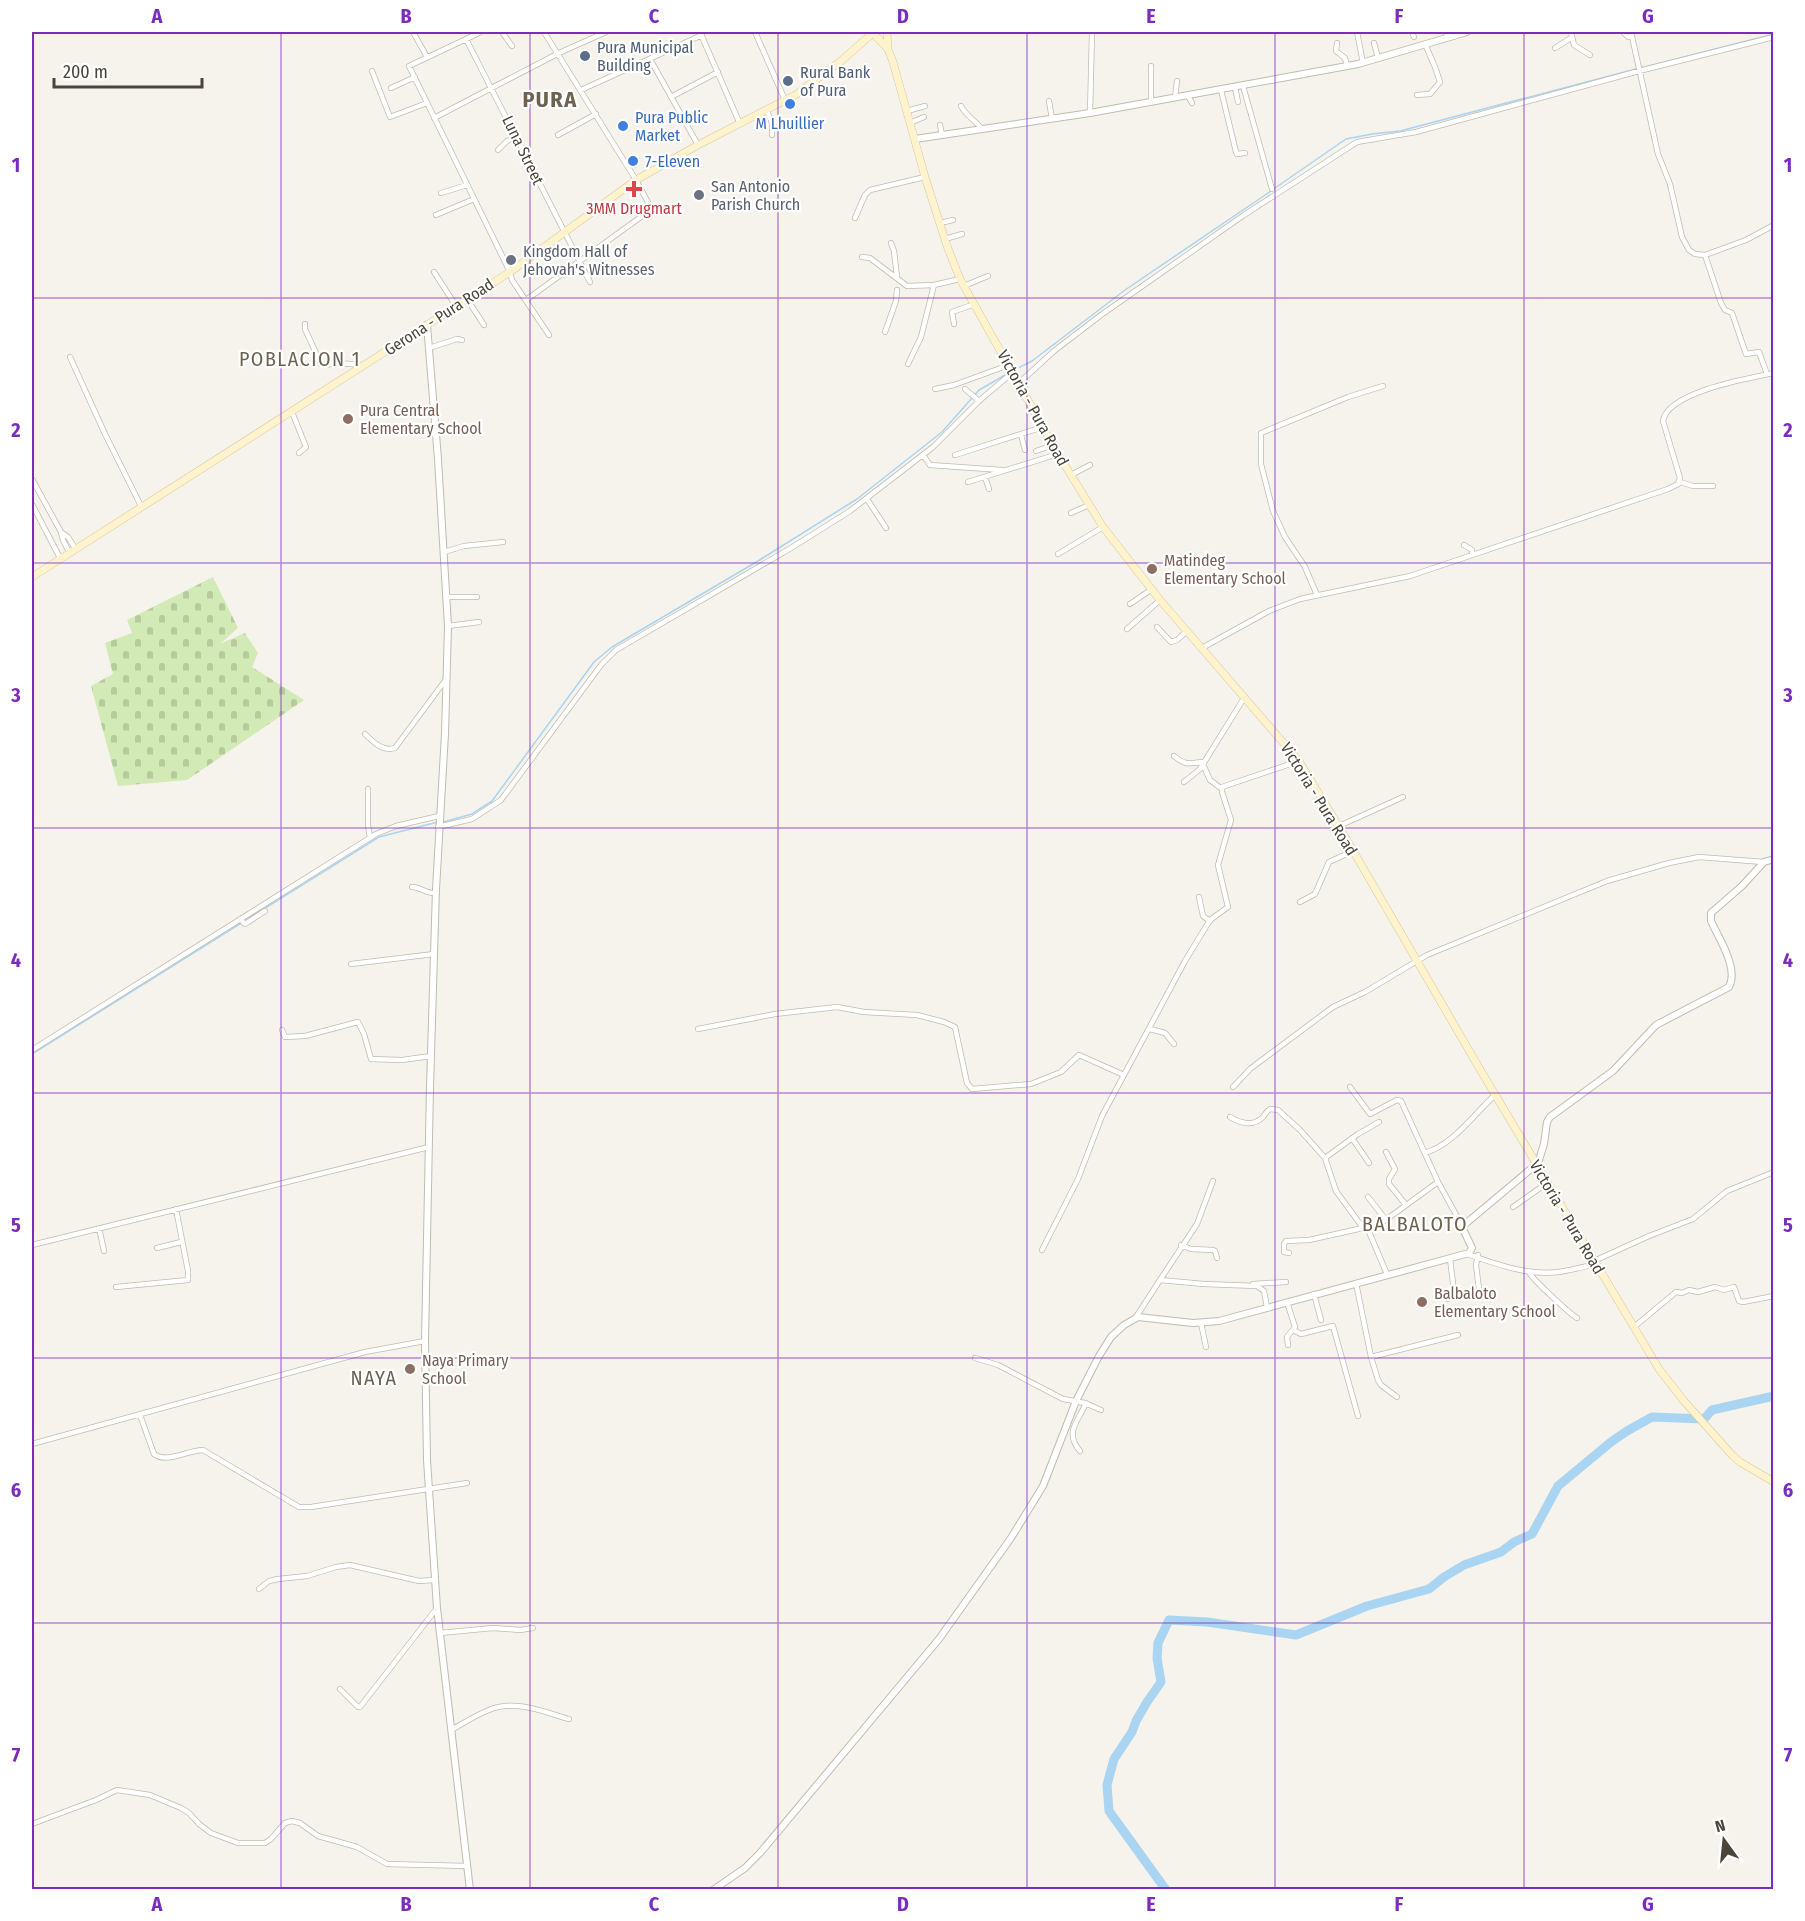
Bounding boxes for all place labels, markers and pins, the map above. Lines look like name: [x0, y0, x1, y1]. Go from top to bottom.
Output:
place label: Pura Municipal Building: [597, 38, 693, 75]
marker: Pura Municipal Building: [578, 49, 592, 63]
place label: Rural Bank of Pura: [800, 63, 871, 100]
marker: Rural Bank of Pura: [781, 74, 795, 88]
marker: M Lhuillier: [783, 97, 797, 111]
place label: Pura Public Market: [635, 108, 708, 145]
place label: M Lhuillier: [756, 114, 825, 133]
marker: Pura Public Market: [616, 119, 630, 133]
place label: 7-Eleven: [645, 152, 700, 171]
marker: 7-Eleven: [626, 154, 640, 168]
place label: San Antonio Parish Church: [711, 177, 800, 214]
marker: 3MM Drugmart: [627, 182, 641, 196]
marker: San Antonio Parish Church: [692, 188, 706, 202]
place label: 3MM Drugmart: [586, 199, 682, 218]
place label: Kingdom Hall of Jehovah's Witnesses: [523, 242, 655, 279]
marker: Kingdom Hall of Jehovah's Witnesses: [504, 253, 518, 267]
place label: Pura Central Elementary School: [360, 401, 482, 438]
marker: Pura Central Elementary School: [341, 412, 355, 426]
place label: Matindeg Elementary School: [1164, 551, 1286, 588]
marker: Matindeg Elementary School: [1145, 562, 1159, 576]
place label: Balbaloto Elementary School: [1434, 1284, 1556, 1321]
marker: Balbaloto Elementary School: [1415, 1295, 1429, 1309]
place label: Naya Primary School: [422, 1351, 509, 1388]
marker: Naya Primary School: [403, 1362, 417, 1376]

